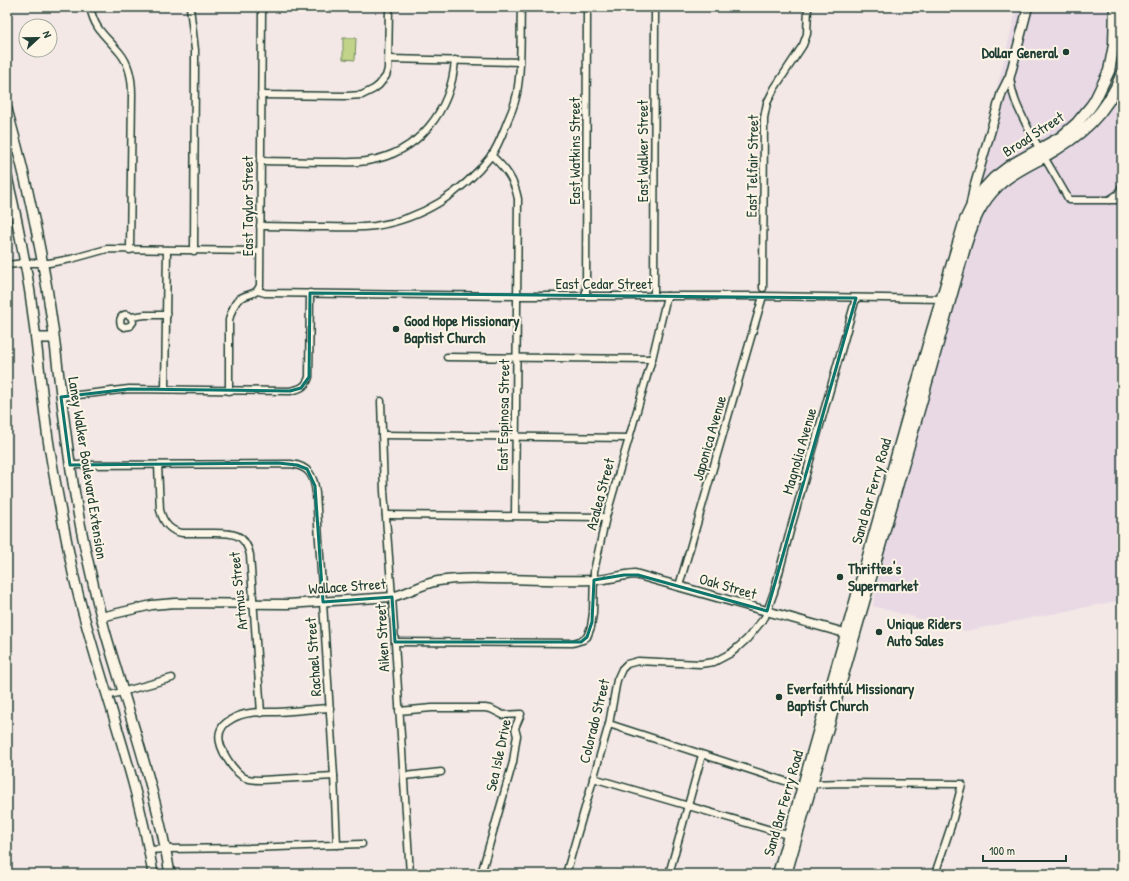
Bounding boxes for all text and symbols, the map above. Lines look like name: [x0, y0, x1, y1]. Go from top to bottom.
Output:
north arrow: [18, 18, 58, 58]
text: N: [40, 29, 55, 40]
place label: Dollar General: [982, 42, 1059, 63]
marker: Dollar General: [1061, 47, 1071, 57]
street label: East Watkins Street: [564, 96, 585, 205]
street label: East Walker Street: [632, 99, 653, 202]
street label: Broad Street: [998, 106, 1069, 162]
street label: East Telfair Street: [741, 114, 763, 218]
street label: East Taylor Street: [237, 155, 258, 256]
street label: East Cedar Street: [556, 273, 653, 294]
place label: Good Hope Missionary Baptist Church: [404, 310, 520, 349]
marker: Good Hope Missionary Baptist Church: [391, 324, 401, 334]
street label: East Espinosa Street: [492, 358, 514, 471]
street label: Laney Walker Boulevard Extension: [63, 375, 113, 561]
street label: Japonica Avenue: [687, 393, 731, 483]
street label: Magnolia Avenue: [777, 405, 821, 497]
street label: Sand Bar Ferry Road: [846, 436, 896, 546]
street label: Azalea Street: [580, 455, 620, 532]
street label: Artmus Street: [223, 550, 253, 631]
place label: Thriftee's Supermarket: [847, 558, 919, 597]
street label: Oak Street: [697, 568, 760, 604]
marker: Thriftee's Supermarket: [835, 572, 845, 582]
street label: Wallace Street: [308, 573, 387, 599]
street label: Aiken Street: [370, 603, 394, 673]
place label: Unique Riders Auto Sales: [887, 613, 962, 651]
street label: Rachael Street: [300, 616, 326, 697]
marker: Unique Riders Auto Sales: [874, 627, 884, 637]
street label: Colorado Street: [573, 676, 615, 765]
place label: Everfaithful Missionary Baptist Church: [787, 678, 915, 717]
marker: Everfaithful Missionary Baptist Church: [774, 692, 784, 702]
street label: Sea Isle Drive: [480, 717, 516, 793]
street label: Sand Bar Ferry Road: [758, 748, 808, 858]
scale bar: [983, 837, 1066, 863]
text: 100 m: [989, 842, 1015, 859]

